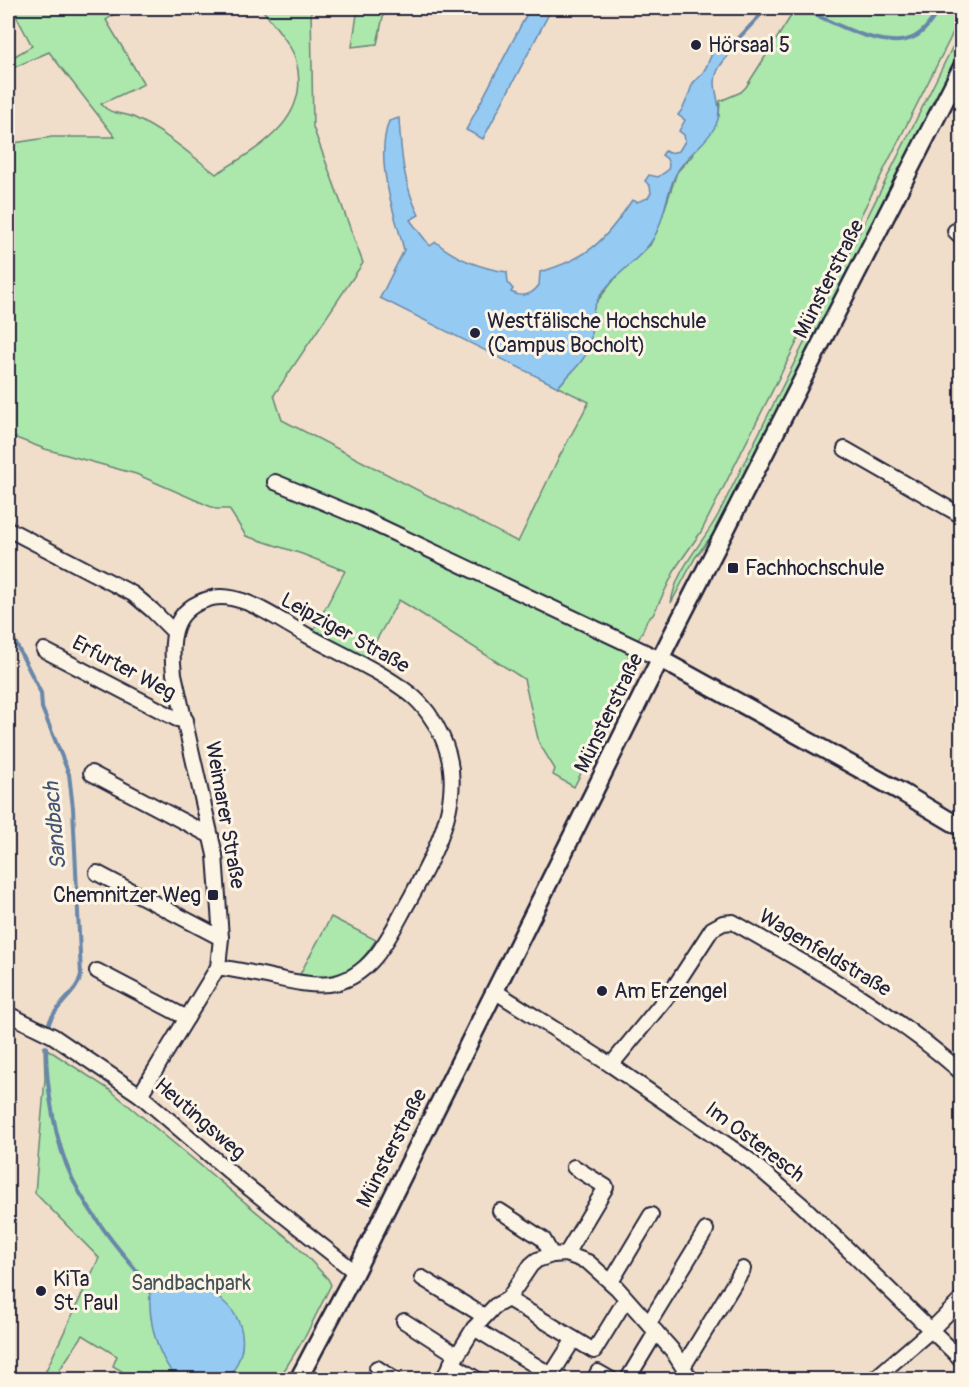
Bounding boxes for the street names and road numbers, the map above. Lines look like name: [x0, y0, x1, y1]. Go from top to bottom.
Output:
street label: Münsterstraße: [787, 214, 871, 343]
street label: Leipziger Straße: [276, 586, 415, 680]
street label: Erfurter Weg: [67, 629, 181, 707]
street label: Münsterstraße: [568, 648, 650, 777]
street label: Weimarer Straße: [199, 739, 251, 891]
street label: Wagenfeldstraße: [754, 903, 897, 1004]
street label: Heutingsweg: [149, 1072, 251, 1166]
street label: Münsterstraße: [350, 1083, 434, 1212]
street label: Im Osteresch: [700, 1096, 810, 1188]

